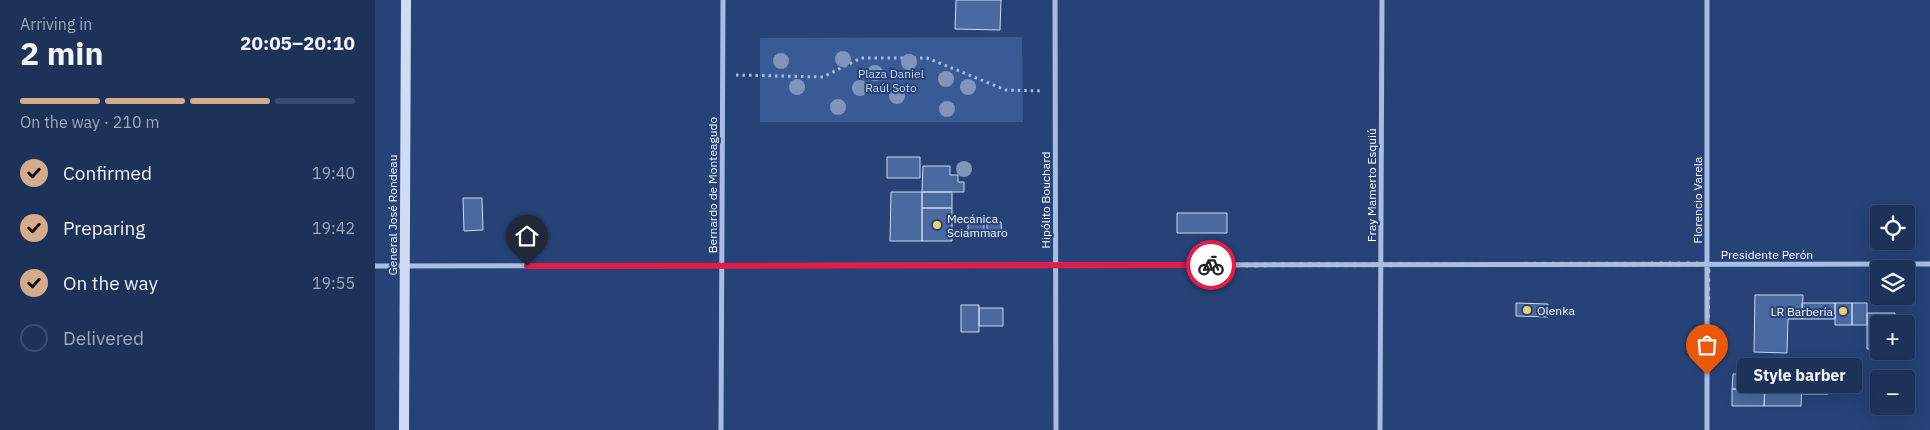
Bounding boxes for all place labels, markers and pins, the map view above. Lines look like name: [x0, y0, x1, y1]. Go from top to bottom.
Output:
place label: Mecánica Sciammaro: [947, 211, 1008, 240]
pin: [506, 215, 548, 266]
marker: Mecánica Sciammaro: [931, 219, 943, 231]
place label: Olenka: [1537, 303, 1575, 318]
marker: Olenka: [1521, 304, 1533, 316]
place label: LR Barbería: [1770, 304, 1834, 319]
marker: LR Barbería: [1837, 305, 1849, 317]
pin: [1686, 324, 1728, 375]
callout: Style barber: [1737, 358, 1862, 392]

